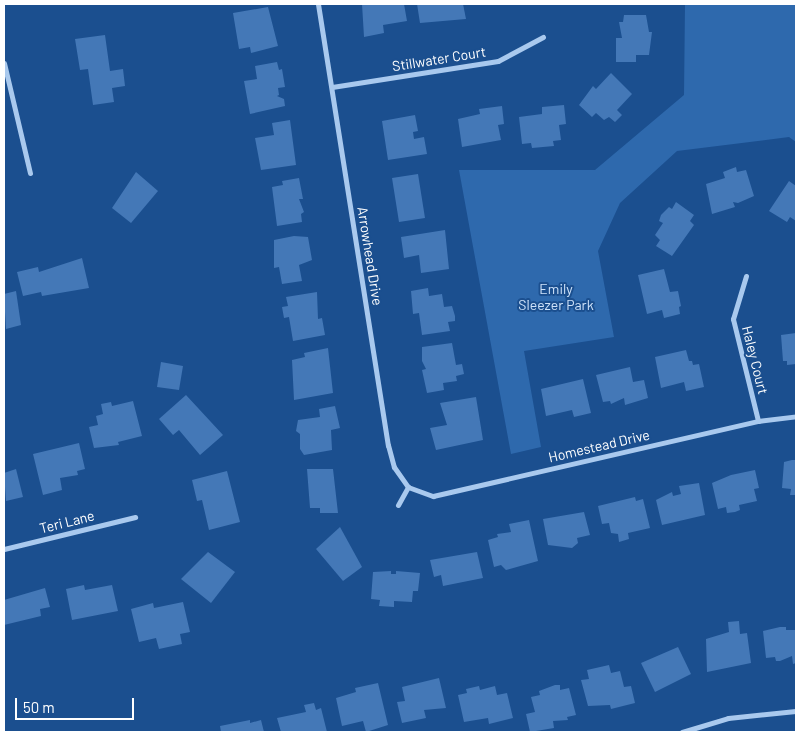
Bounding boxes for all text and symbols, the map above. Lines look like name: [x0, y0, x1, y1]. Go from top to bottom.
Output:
street label: Stillwater Court: [391, 43, 487, 75]
street label: Arrowhead Drive: [354, 205, 386, 307]
park label: Emily Sleezer Park: [518, 281, 594, 314]
street label: Haley Court: [738, 324, 772, 396]
street label: Homestead Drive: [547, 426, 651, 466]
street label: Teri Lane: [38, 507, 96, 537]
scale bar: [18, 688, 136, 720]
text: 50 m: [23, 698, 55, 716]

